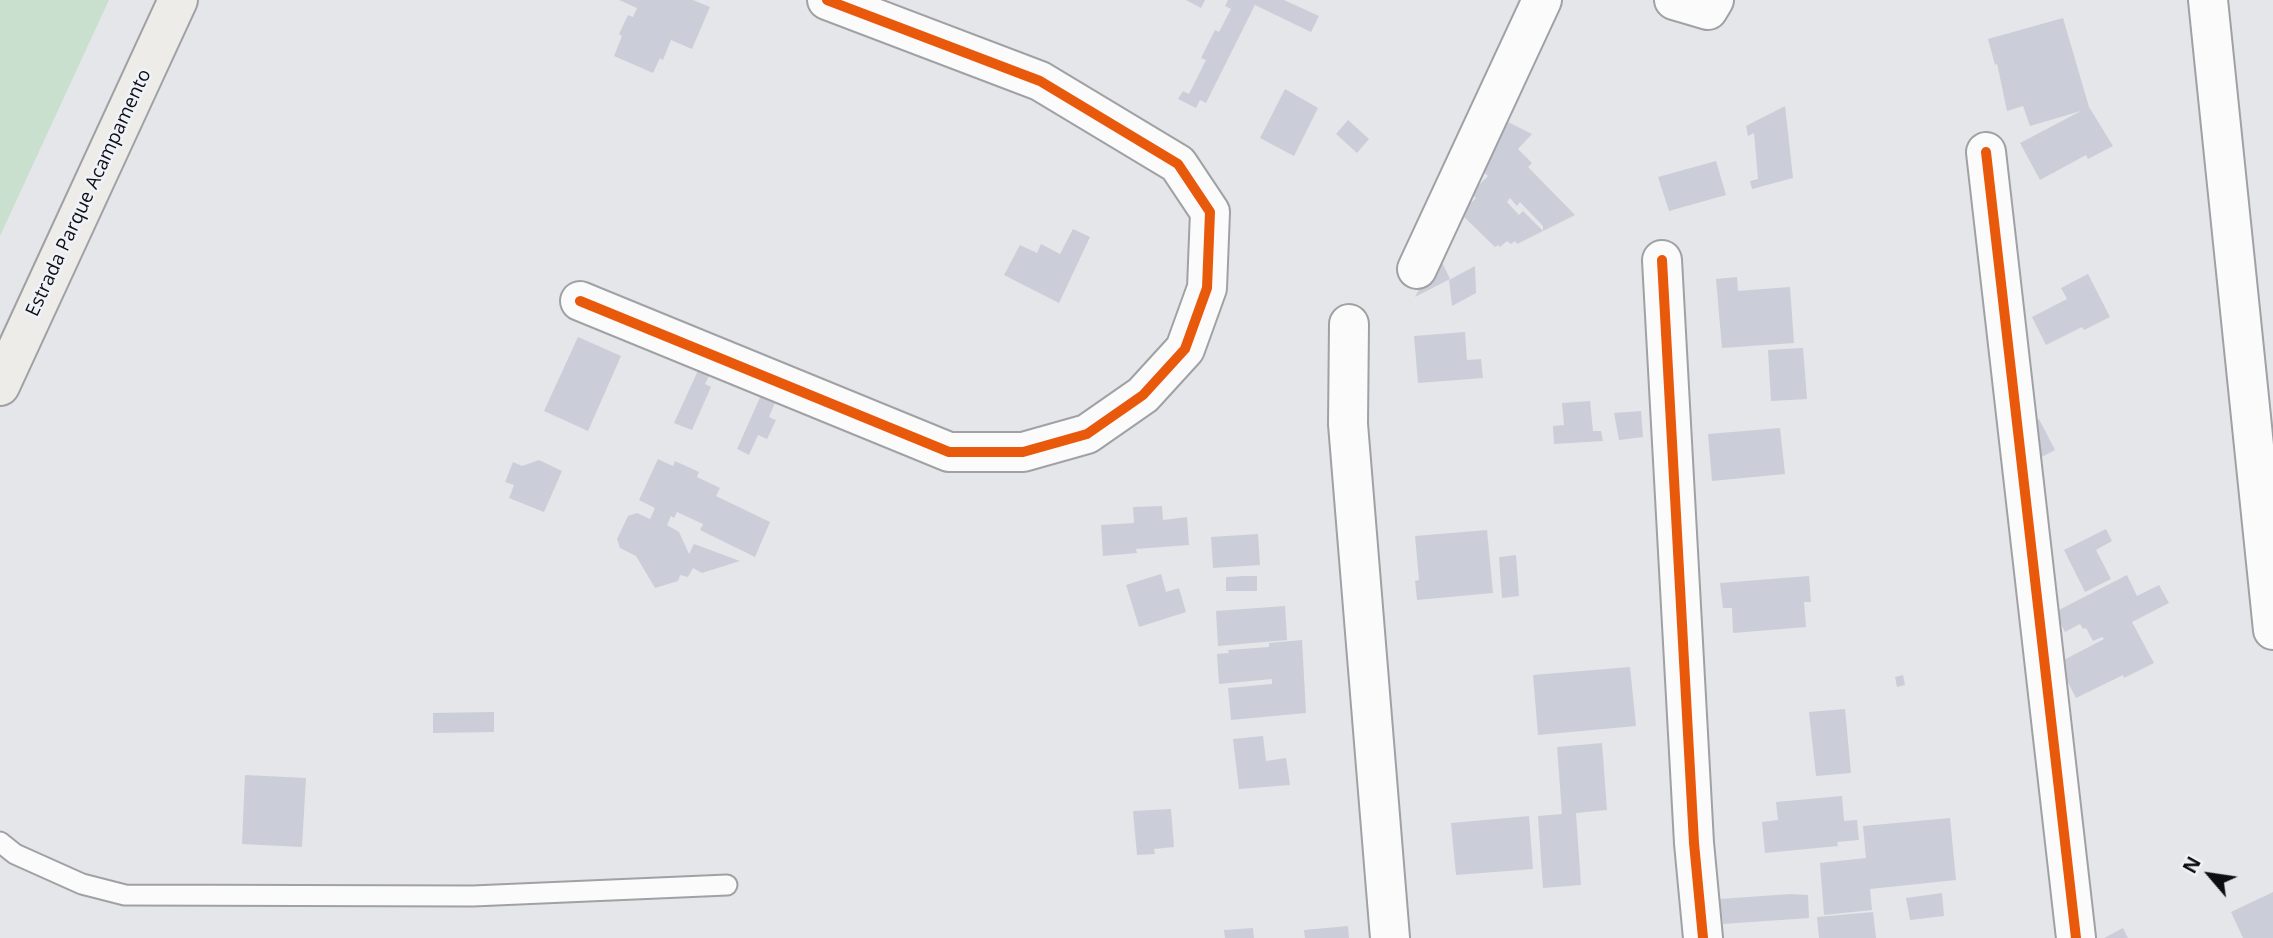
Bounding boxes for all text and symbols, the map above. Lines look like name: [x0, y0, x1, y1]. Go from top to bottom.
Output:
street label: Estrada Parque Acampamento: [22, 66, 156, 320]
north arrow: [2175, 840, 2245, 910]
text: N: [2177, 852, 2207, 878]

